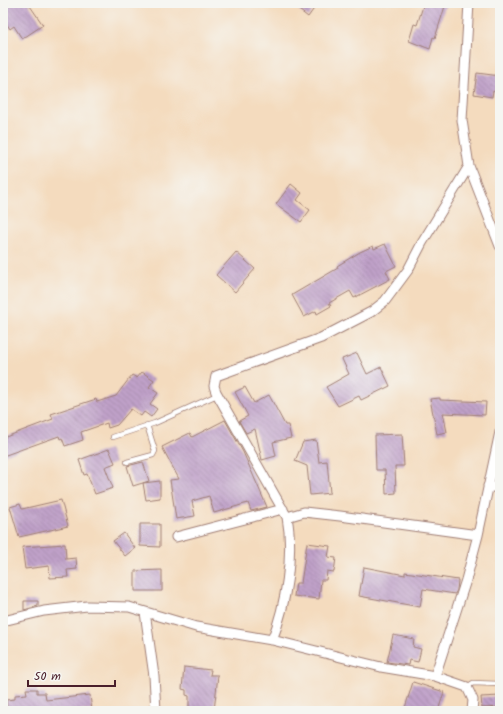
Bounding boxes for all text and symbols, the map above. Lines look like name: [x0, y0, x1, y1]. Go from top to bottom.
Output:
scale bar: [28, 662, 115, 688]
text: 50 m: [34, 667, 61, 686]

